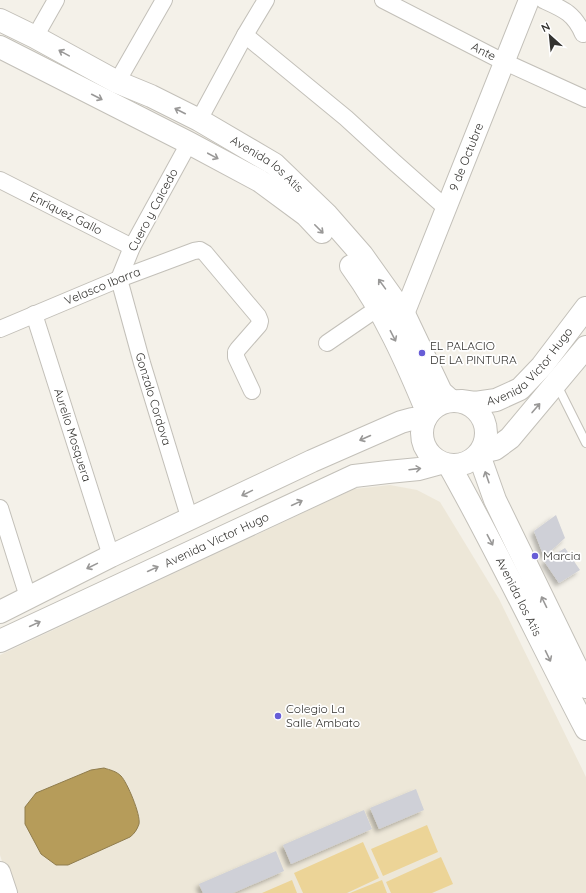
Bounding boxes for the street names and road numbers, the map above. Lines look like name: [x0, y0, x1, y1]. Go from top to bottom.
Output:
street label: Ante: [469, 39, 499, 64]
street label: 9 de Octubre: [446, 120, 486, 193]
street label: Avenida los Atis: [228, 132, 307, 195]
street label: Cuero y Caicedo: [124, 166, 181, 254]
street label: Enriquez Gallo: [27, 188, 105, 238]
street label: Velasco Ibarra: [62, 264, 142, 308]
street label: Avenida Victor Hugo: [486, 324, 576, 408]
street label: Gonzalo Cordova: [133, 351, 175, 447]
street label: Aurelio Mosquera: [51, 386, 95, 483]
street label: Avenida Victor Hugo: [162, 509, 271, 570]
street label: Avenida los Atis: [493, 554, 546, 639]

